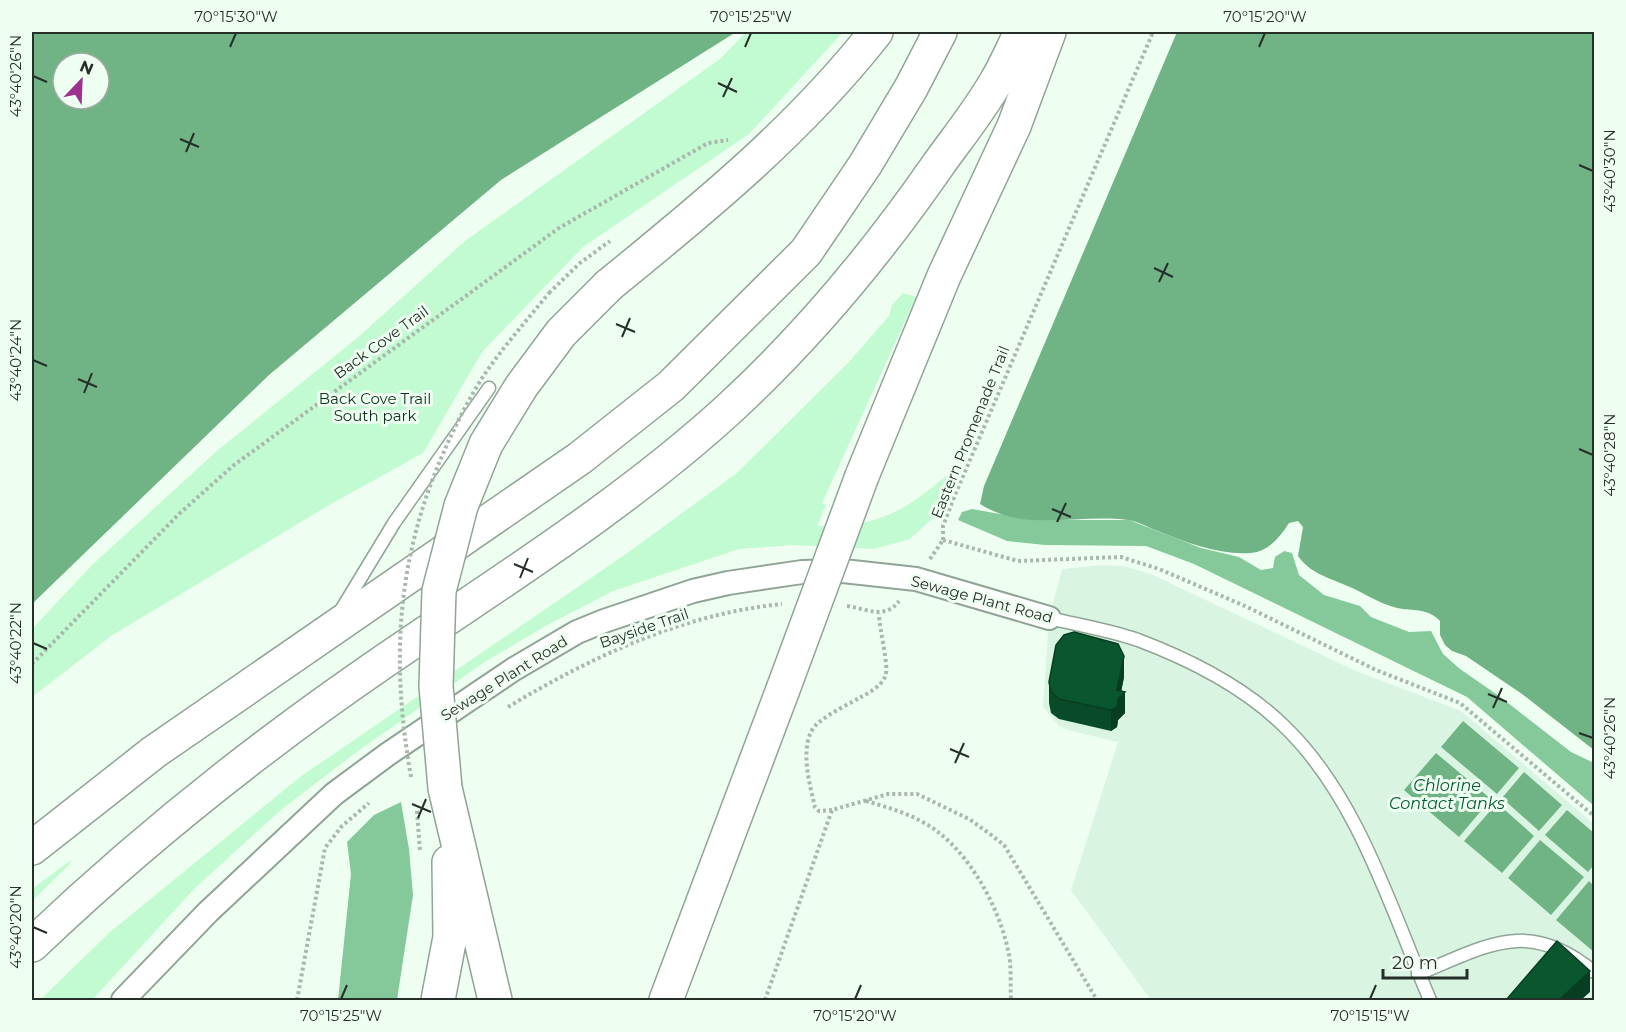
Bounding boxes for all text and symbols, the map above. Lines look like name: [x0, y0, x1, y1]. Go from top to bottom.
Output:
text: 70°15'30"W: [194, 7, 278, 26]
text: 70°15'25"W: [710, 7, 792, 26]
text: 70°15'20"W: [1223, 7, 1307, 26]
text: 43°40'26"N: [6, 35, 25, 117]
north arrow: [51, 51, 111, 111]
text: N: [77, 56, 96, 79]
text: 43°40'30"N: [1600, 129, 1619, 213]
street label: Back Cove Trail: [330, 301, 432, 383]
text: 43°40'24"N: [6, 319, 25, 401]
street label: Eastern Promenade Trail: [927, 343, 1013, 521]
park label: Back Cove Trail South park: [319, 389, 431, 425]
text: 43°40'28"N: [1600, 414, 1619, 496]
street label: Sewage Plant Road: [909, 571, 1055, 627]
text: 43°40'22"N: [6, 602, 25, 684]
street label: Bayside Trail: [597, 604, 691, 652]
street label: Sewage Plant Road: [437, 631, 571, 725]
text: 43°40'26"N: [1600, 697, 1619, 779]
water label: Chlorine Contact Tanks: [1389, 776, 1505, 813]
text: 43°40'20"N: [6, 885, 25, 969]
scale bar: [1383, 942, 1467, 980]
text: 20 m: [1392, 952, 1438, 974]
text: 70°15'25"W: [300, 1006, 382, 1025]
text: 70°15'20"W: [813, 1006, 897, 1025]
text: 70°15'15"W: [1330, 1006, 1410, 1025]

